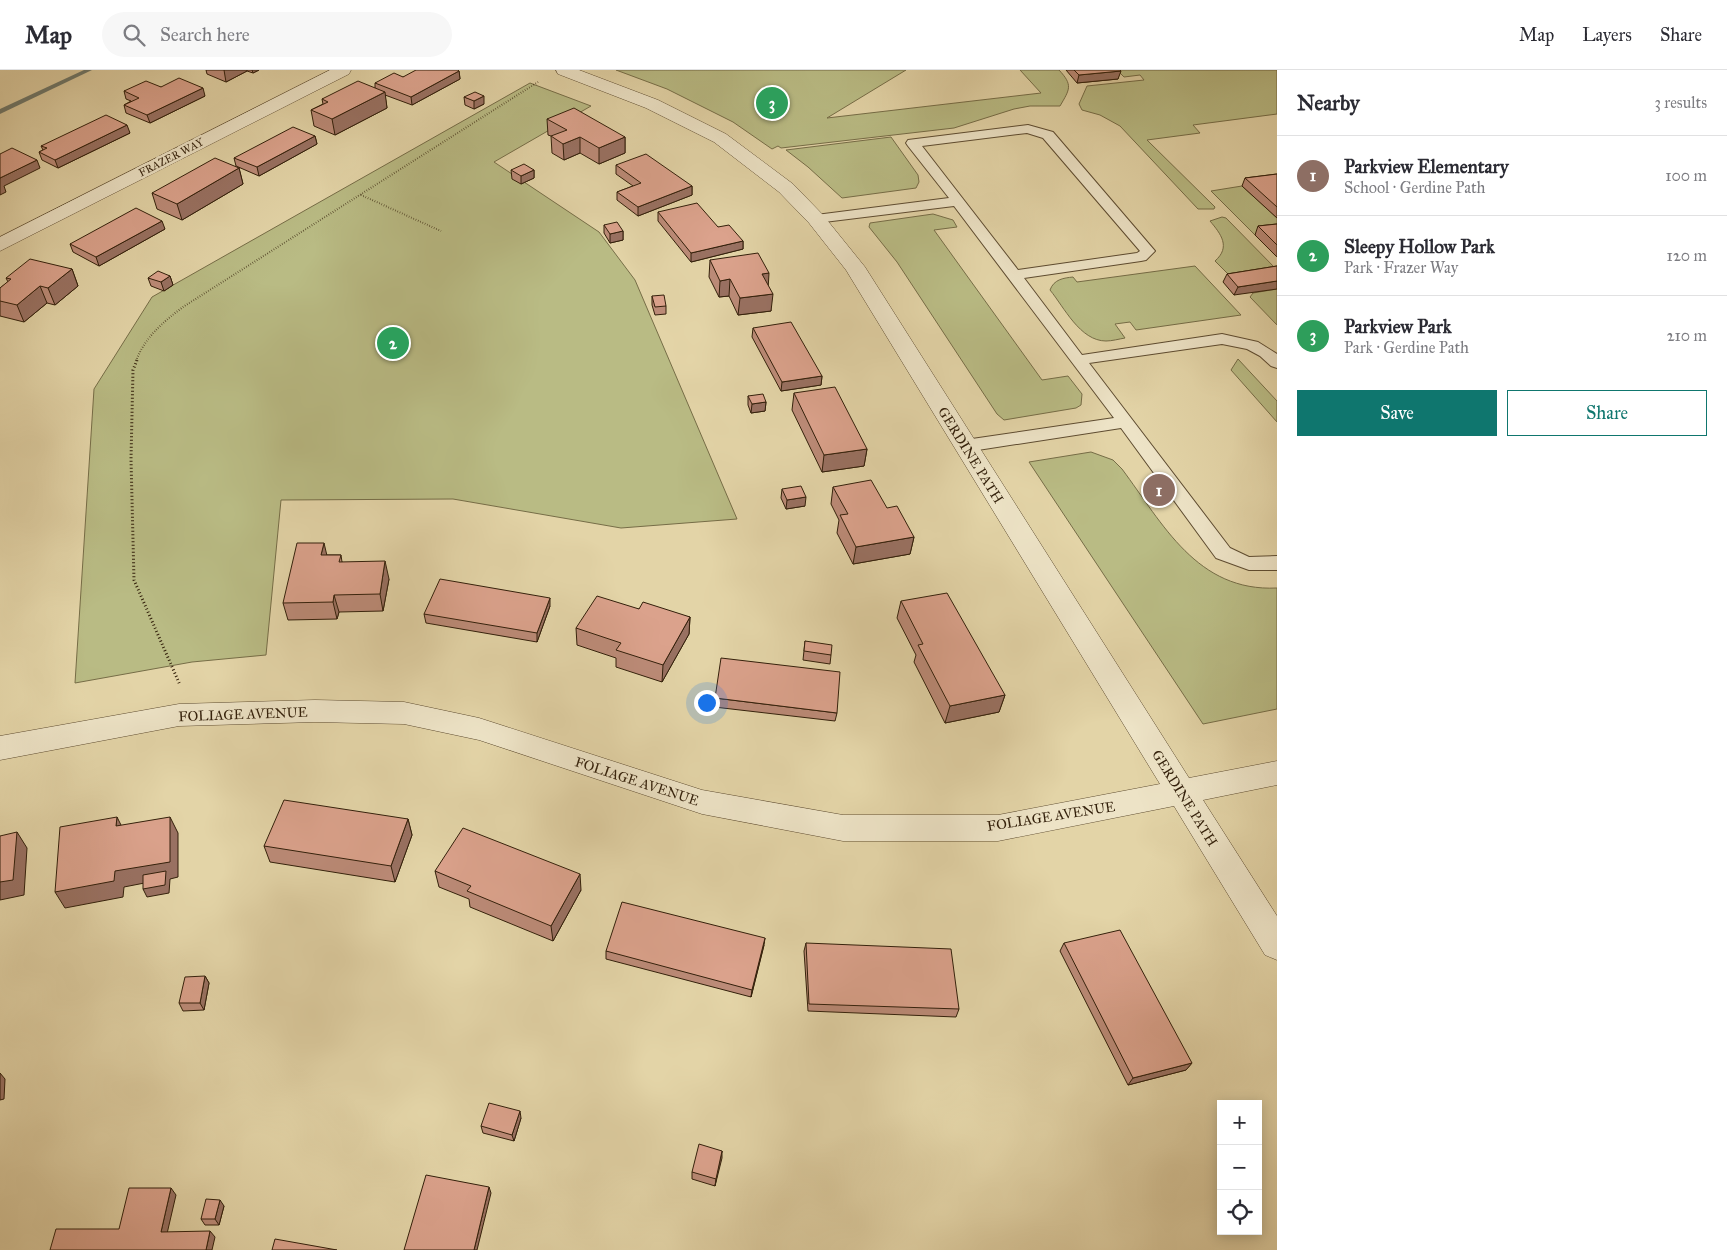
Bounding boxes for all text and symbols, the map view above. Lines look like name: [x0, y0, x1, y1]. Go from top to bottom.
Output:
search box: [102, 12, 452, 57]
text: Map: [25, 20, 72, 50]
icon: search: [120, 21, 148, 49]
text: Search here: [160, 23, 250, 46]
text: Map: [1519, 24, 1554, 46]
text: Layers: [1582, 24, 1632, 46]
text: Share: [1660, 24, 1702, 46]
pin: 3: [756, 84, 788, 122]
text: Nearby: [1297, 90, 1360, 116]
text: 3 results: [1654, 93, 1707, 112]
street label: FRAZER WAY: [137, 135, 207, 179]
text: Parkview Elementary: [1344, 155, 1509, 178]
text: 1: [1310, 166, 1316, 185]
text: 100 m: [1665, 166, 1707, 185]
text: School · Gerdine Path: [1344, 178, 1485, 197]
text: Sleepy Hollow Park: [1344, 235, 1495, 258]
text: 2: [1309, 246, 1317, 265]
text: 120 m: [1667, 246, 1707, 265]
text: Park · Frazer Way: [1344, 258, 1458, 277]
text: Parkview Park: [1344, 315, 1452, 338]
pin: 2: [377, 324, 409, 362]
text: 3: [1310, 326, 1316, 345]
text: 210 m: [1667, 326, 1707, 345]
text: Park · Gerdine Path: [1344, 338, 1469, 357]
button: Save: [1297, 390, 1497, 436]
button: Share: [1507, 390, 1707, 436]
street label: GERDINE PATH: [934, 404, 1007, 507]
pin: 1: [1143, 471, 1175, 509]
your location: [694, 690, 720, 716]
street label: FOLIAGE AVENUE: [178, 704, 308, 725]
street label: GERDINE PATH: [1148, 747, 1221, 850]
street label: FOLIAGE AVENUE: [573, 753, 701, 810]
street label: FOLIAGE AVENUE: [986, 798, 1116, 835]
map controls: [1217, 1100, 1262, 1235]
button: +: [1217, 1100, 1262, 1145]
button: −: [1217, 1145, 1262, 1190]
button: locate: [1217, 1190, 1262, 1235]

